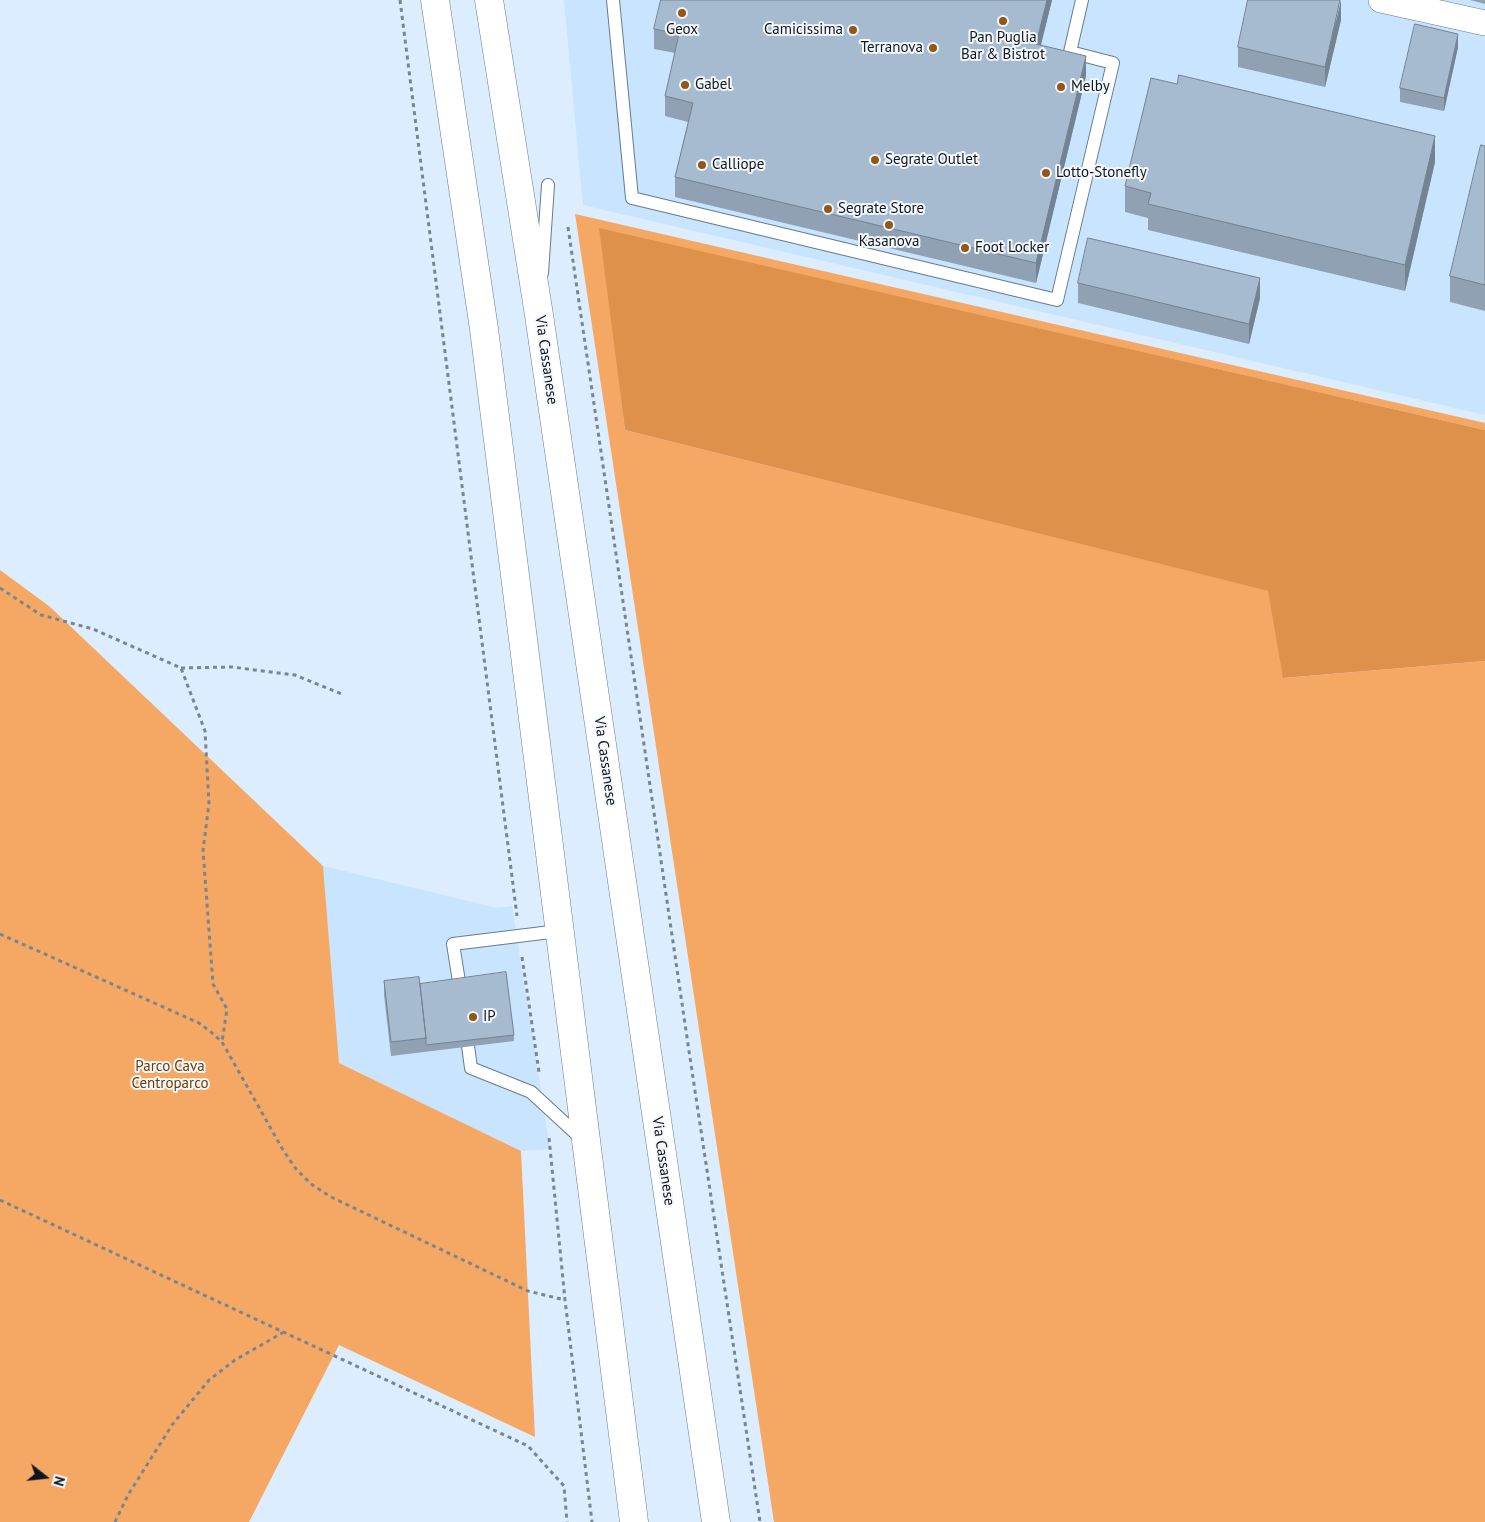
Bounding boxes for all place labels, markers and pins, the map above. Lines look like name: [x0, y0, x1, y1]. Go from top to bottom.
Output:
marker: Geox: [676, 7, 688, 19]
marker: Pan Puglia Bar & Bistrot: [997, 15, 1009, 27]
place label: Geox: [666, 21, 698, 39]
place label: Camicissima: [764, 21, 843, 39]
marker: Camicissima: [847, 24, 859, 36]
place label: Pan Puglia Bar & Bistrot: [961, 29, 1045, 64]
place label: Terranova: [861, 39, 923, 57]
marker: Terranova: [927, 42, 939, 54]
place label: Gabel: [695, 76, 732, 94]
place label: Melby: [1071, 78, 1110, 96]
marker: Gabel: [679, 79, 691, 91]
marker: Melby: [1055, 81, 1067, 93]
place label: Segrate Outlet: [885, 151, 978, 169]
marker: Segrate Outlet: [869, 154, 881, 166]
place label: Calliope: [712, 156, 764, 174]
marker: Calliope: [696, 159, 708, 171]
place label: Lotto-Stonefly: [1056, 164, 1147, 182]
marker: Lotto-Stonefly: [1040, 167, 1052, 179]
place label: Segrate Store: [838, 200, 924, 218]
marker: Segrate Store: [822, 203, 834, 215]
marker: Kasanova: [883, 219, 895, 231]
place label: Kasanova: [859, 233, 919, 251]
place label: Foot Locker: [975, 239, 1049, 257]
marker: Foot Locker: [959, 242, 971, 254]
place label: IP: [483, 1008, 496, 1026]
marker: IP: [467, 1011, 479, 1023]

